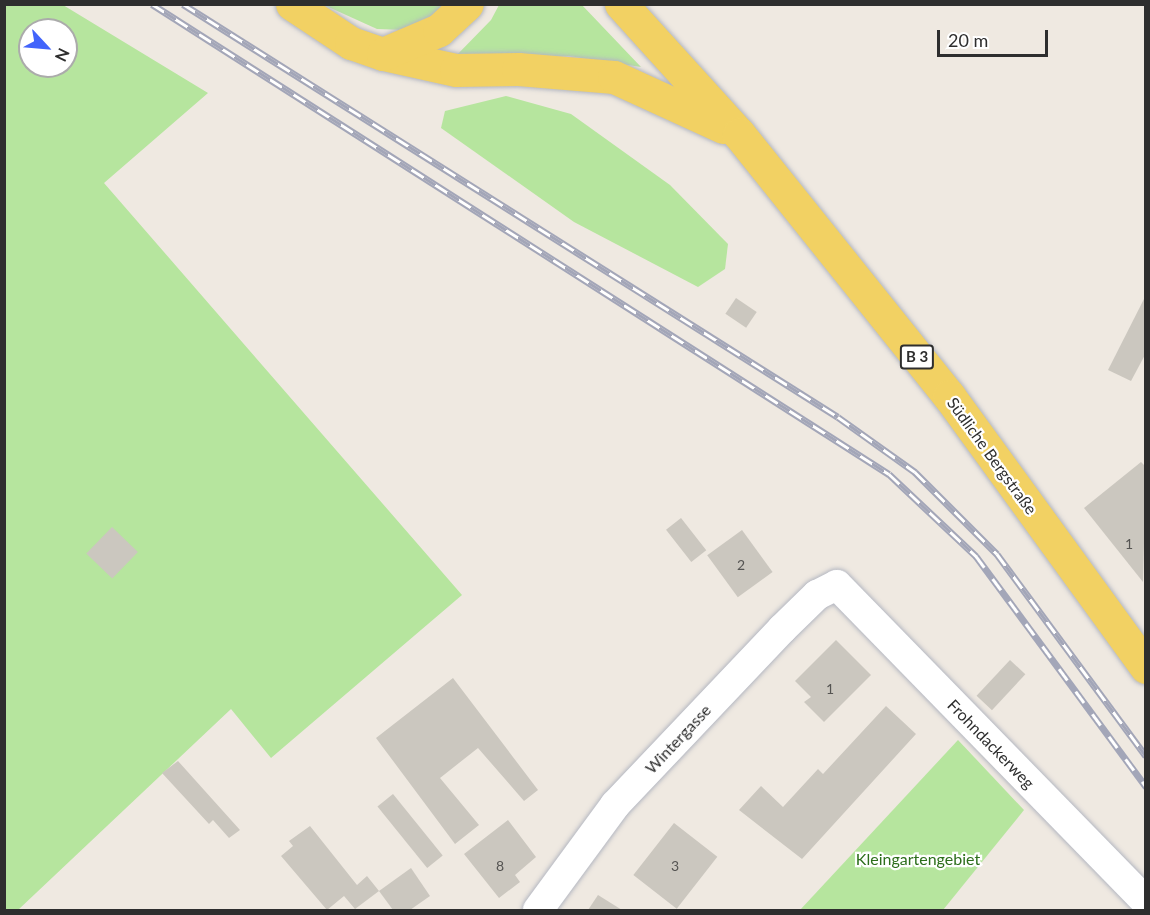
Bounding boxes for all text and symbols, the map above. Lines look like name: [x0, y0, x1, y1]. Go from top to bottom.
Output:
north arrow: [18, 18, 78, 78]
scale bar: [940, 18, 1051, 56]
text: 20 m: [948, 29, 988, 51]
text: N: [52, 46, 74, 65]
road number: B 3: [899, 345, 935, 369]
street label: Südliche Bergstraße: [943, 394, 1041, 518]
house number: 1: [1125, 536, 1133, 552]
house number: 2: [737, 557, 745, 573]
house number: 1: [826, 681, 834, 697]
street label: Frohndackerweg: [944, 695, 1038, 793]
street label: Wintergasse: [641, 700, 715, 778]
park label: Kleingartengebiet: [856, 849, 980, 869]
house number: 8: [496, 858, 504, 874]
house number: 3: [671, 858, 679, 874]

